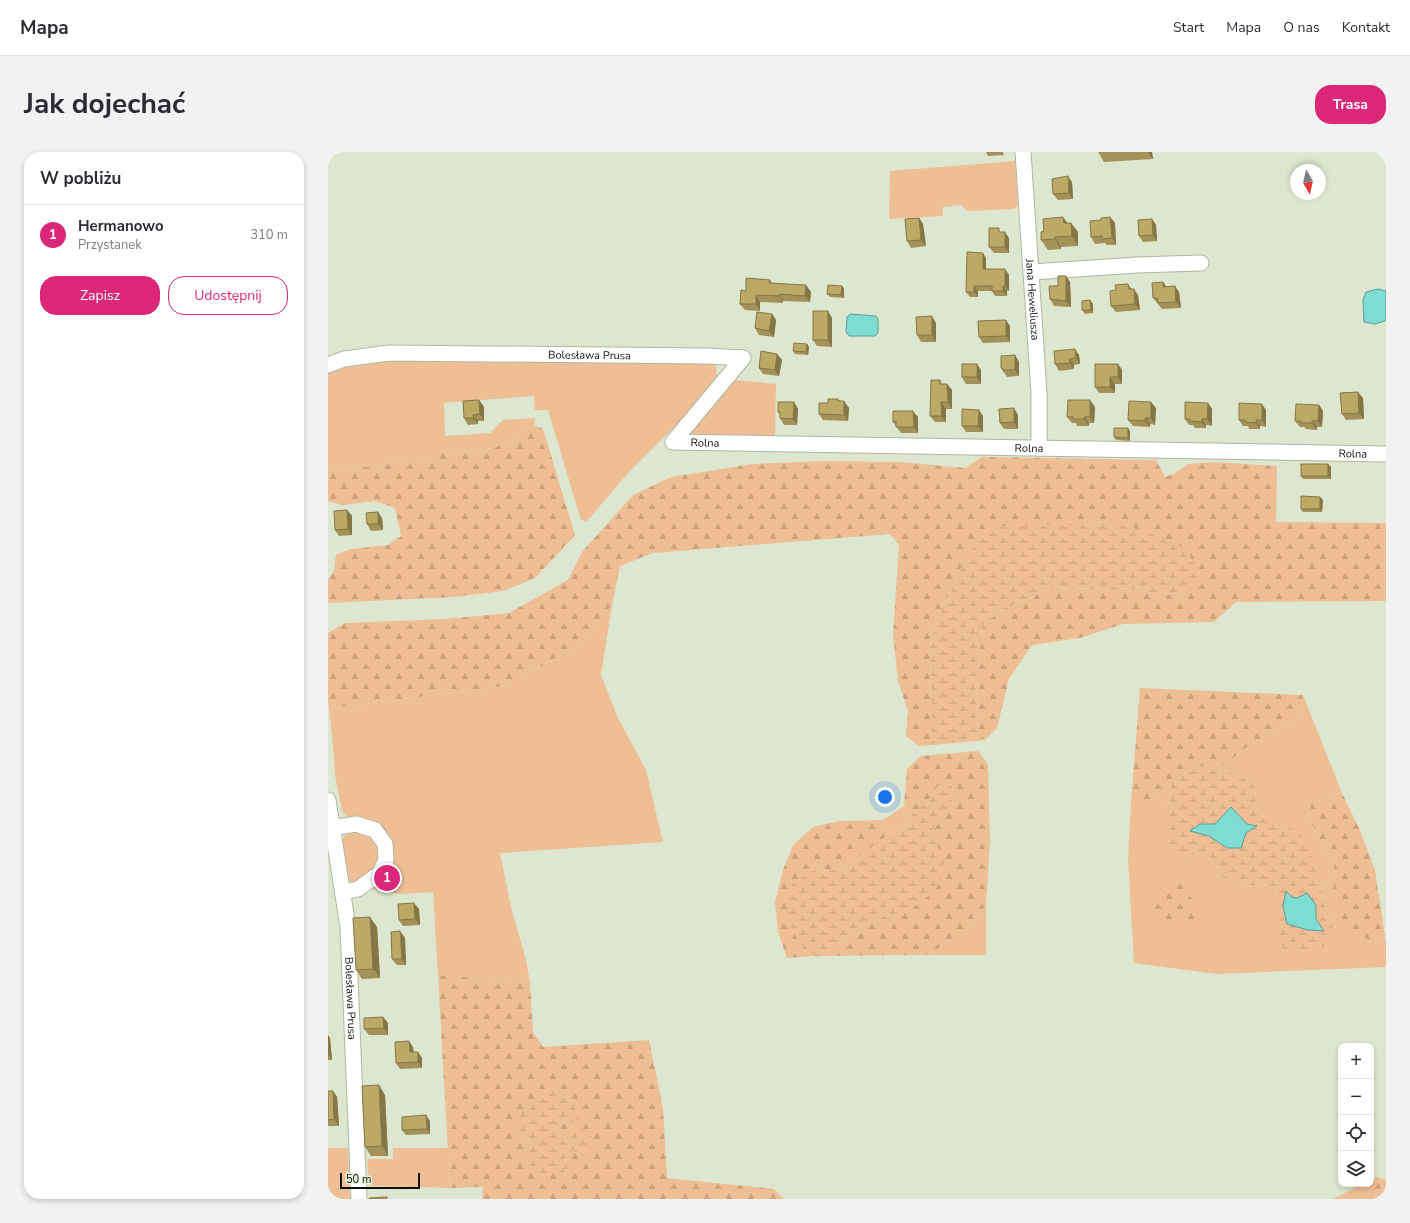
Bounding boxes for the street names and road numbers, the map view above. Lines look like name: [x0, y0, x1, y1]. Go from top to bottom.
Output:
street label: Jana Heweliusza: [1022, 257, 1043, 341]
street label: Bolesława Prusa: [548, 347, 631, 363]
street label: Rolna: [691, 435, 720, 451]
street label: Rolna: [1014, 441, 1044, 456]
street label: Rolna: [1338, 446, 1368, 462]
street label: Bolesława Prusa: [341, 957, 360, 1040]

